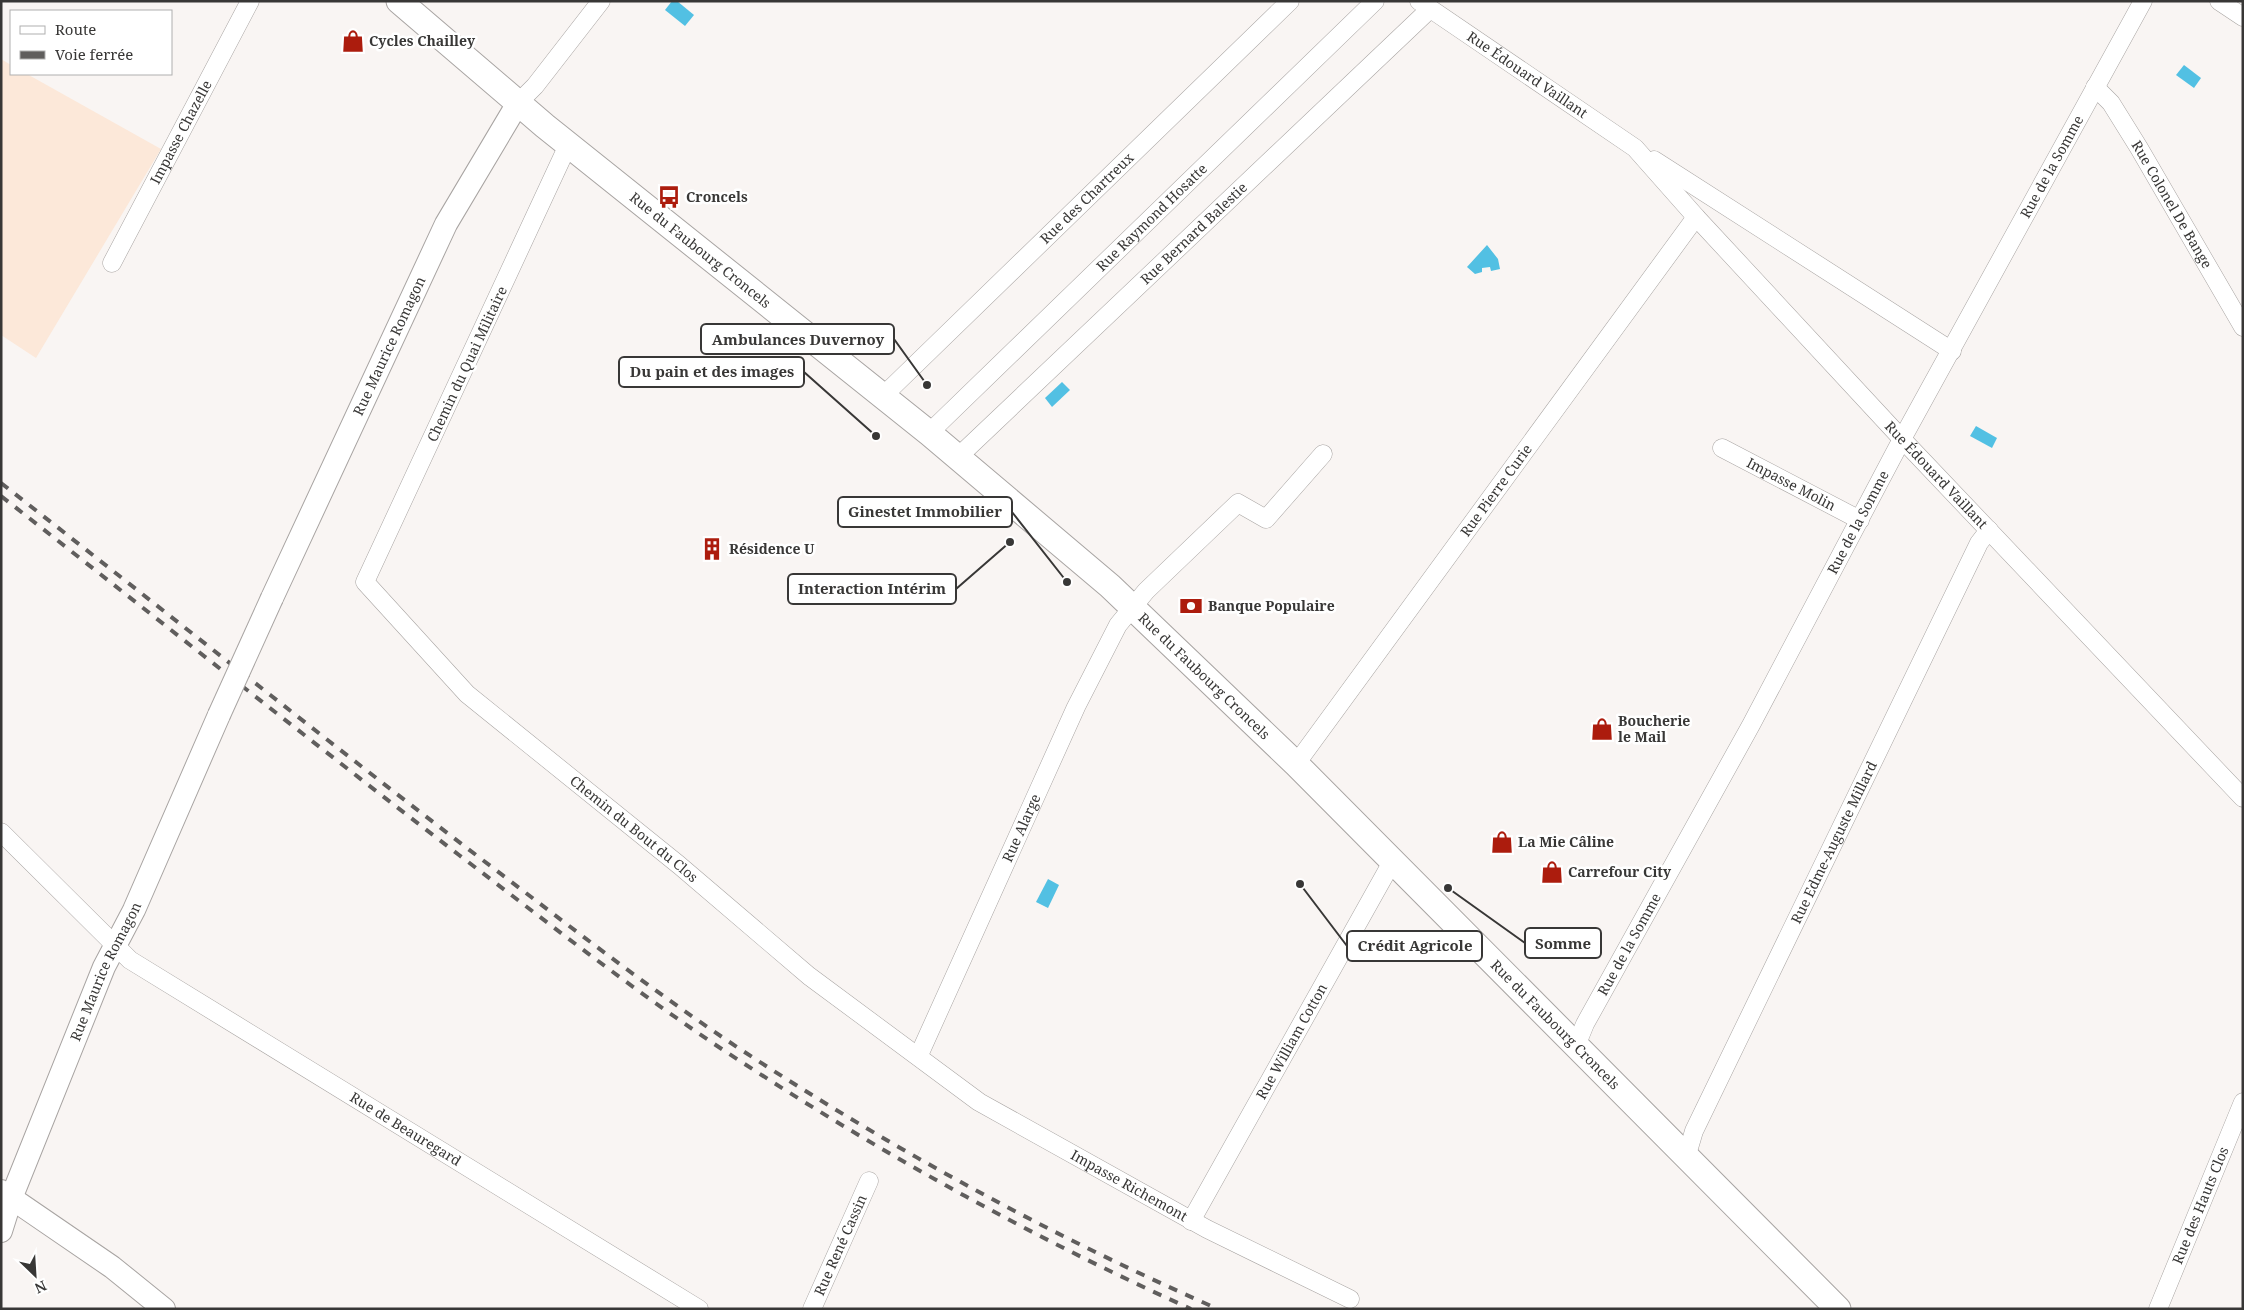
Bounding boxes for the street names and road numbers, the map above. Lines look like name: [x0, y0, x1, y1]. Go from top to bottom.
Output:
street label: Rue Édouard Vaillant: [1464, 27, 1592, 122]
street label: Impasse Chazelle: [145, 77, 216, 187]
street label: Rue de la Somme: [2015, 112, 2087, 221]
street label: Rue Colonel De Bange: [2128, 137, 2217, 272]
street label: Rue des Chartreux: [1036, 147, 1138, 248]
street label: Rue Raymond Hosatte: [1092, 159, 1211, 275]
street label: Rue Bernard Balestie: [1136, 178, 1251, 288]
street label: Rue du Faubourg Croncels: [626, 187, 775, 312]
street label: Rue Maurice Romagon: [348, 273, 429, 418]
street label: Chemin du Quai Militaire: [422, 283, 511, 445]
street label: Rue Édouard Vaillant: [1881, 417, 1992, 533]
street label: Rue Pierre Curie: [1456, 440, 1536, 540]
street label: Impasse Molin: [1744, 453, 1839, 515]
street label: Rue de la Somme: [1822, 467, 1893, 577]
street label: Rue du Faubourg Croncels: [1134, 608, 1274, 743]
street label: Rue Edme-Auguste Millard: [1786, 757, 1881, 926]
street label: Chemin du Bout du Clos: [566, 771, 702, 886]
street label: Rue Alarge: [997, 791, 1045, 865]
street label: Rue de la Somme: [1593, 889, 1665, 999]
street label: Rue Maurice Romagon: [65, 899, 145, 1044]
street label: Rue du Faubourg Croncels: [1487, 955, 1624, 1093]
street label: Rue William Cotton: [1251, 980, 1331, 1102]
street label: Rue de Beauregard: [347, 1087, 465, 1170]
street label: Rue des Hauts Clos: [2167, 1144, 2233, 1267]
street label: Impasse Richemont: [1067, 1145, 1191, 1225]
street label: Rue René Cassin: [809, 1191, 871, 1298]

